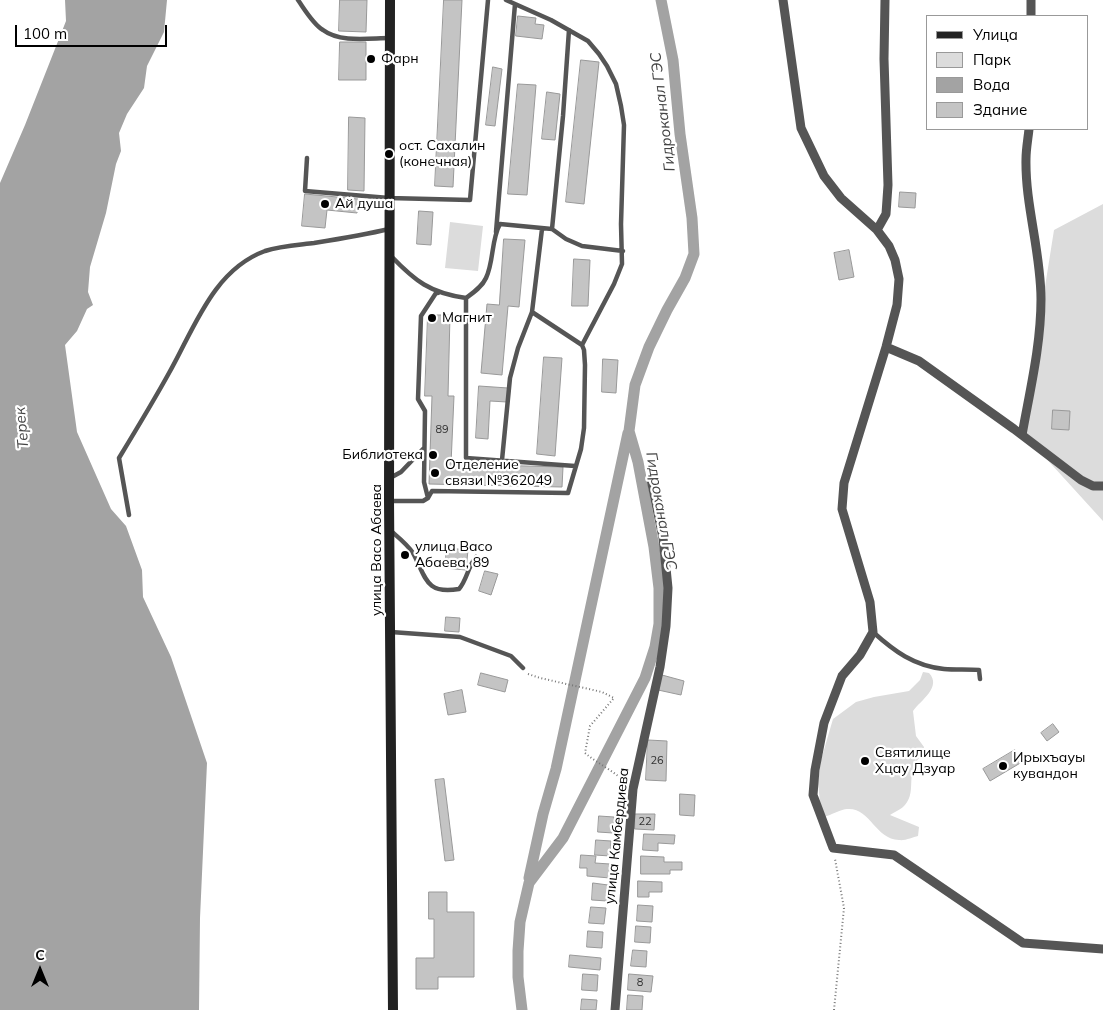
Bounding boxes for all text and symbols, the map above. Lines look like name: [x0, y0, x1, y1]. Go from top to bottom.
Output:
scale bar: [18, 15, 170, 47]
legend: [926, 15, 1088, 130]
text: 100 m: [23, 24, 67, 43]
text: Улица: [973, 25, 1018, 44]
text: Парк: [973, 50, 1011, 69]
place label: Фарн: [381, 51, 419, 67]
water label: Гидроканал ГЭС: [647, 51, 679, 173]
marker: Фарн: [365, 53, 377, 65]
text: Вода: [973, 75, 1010, 94]
text: Здание: [973, 100, 1027, 119]
place label: ост. Сахалин (конечная): [399, 138, 485, 170]
marker: ост. Сахалин (конечная): [383, 148, 395, 160]
place label: Ай душа: [335, 196, 393, 212]
marker: Ай душа: [319, 198, 331, 210]
place label: Магнит: [442, 310, 492, 326]
marker: Магнит: [426, 312, 438, 324]
water label: Терек: [11, 406, 33, 450]
house number: 89: [435, 423, 449, 437]
place label: Библиотека: [342, 447, 423, 463]
marker: Библиотека: [427, 449, 439, 461]
water label: Гидроканал ГЭС: [642, 450, 680, 572]
place label: Отделение связи №362049: [445, 457, 552, 490]
marker: Отделение связи №362049: [429, 467, 441, 479]
street label: улица Васо Абаева: [369, 484, 385, 616]
place label: улица Васо Абаева, 89: [415, 539, 493, 572]
marker: улица Васо Абаева, 89: [399, 549, 411, 561]
place label: Святилище Хцау Дзуар: [875, 745, 955, 778]
place label: Ирыхъауы кувандон: [1013, 750, 1085, 782]
house number: 26: [650, 754, 664, 768]
marker: Святилище Хцау Дзуар: [859, 755, 871, 767]
marker: Ирыхъауы кувандон: [997, 760, 1009, 772]
street label: улица Камбердиева: [601, 767, 633, 905]
house number: 22: [638, 815, 652, 829]
north arrow: [15, 945, 65, 995]
text: С: [35, 946, 45, 964]
house number: 8: [637, 976, 643, 990]

